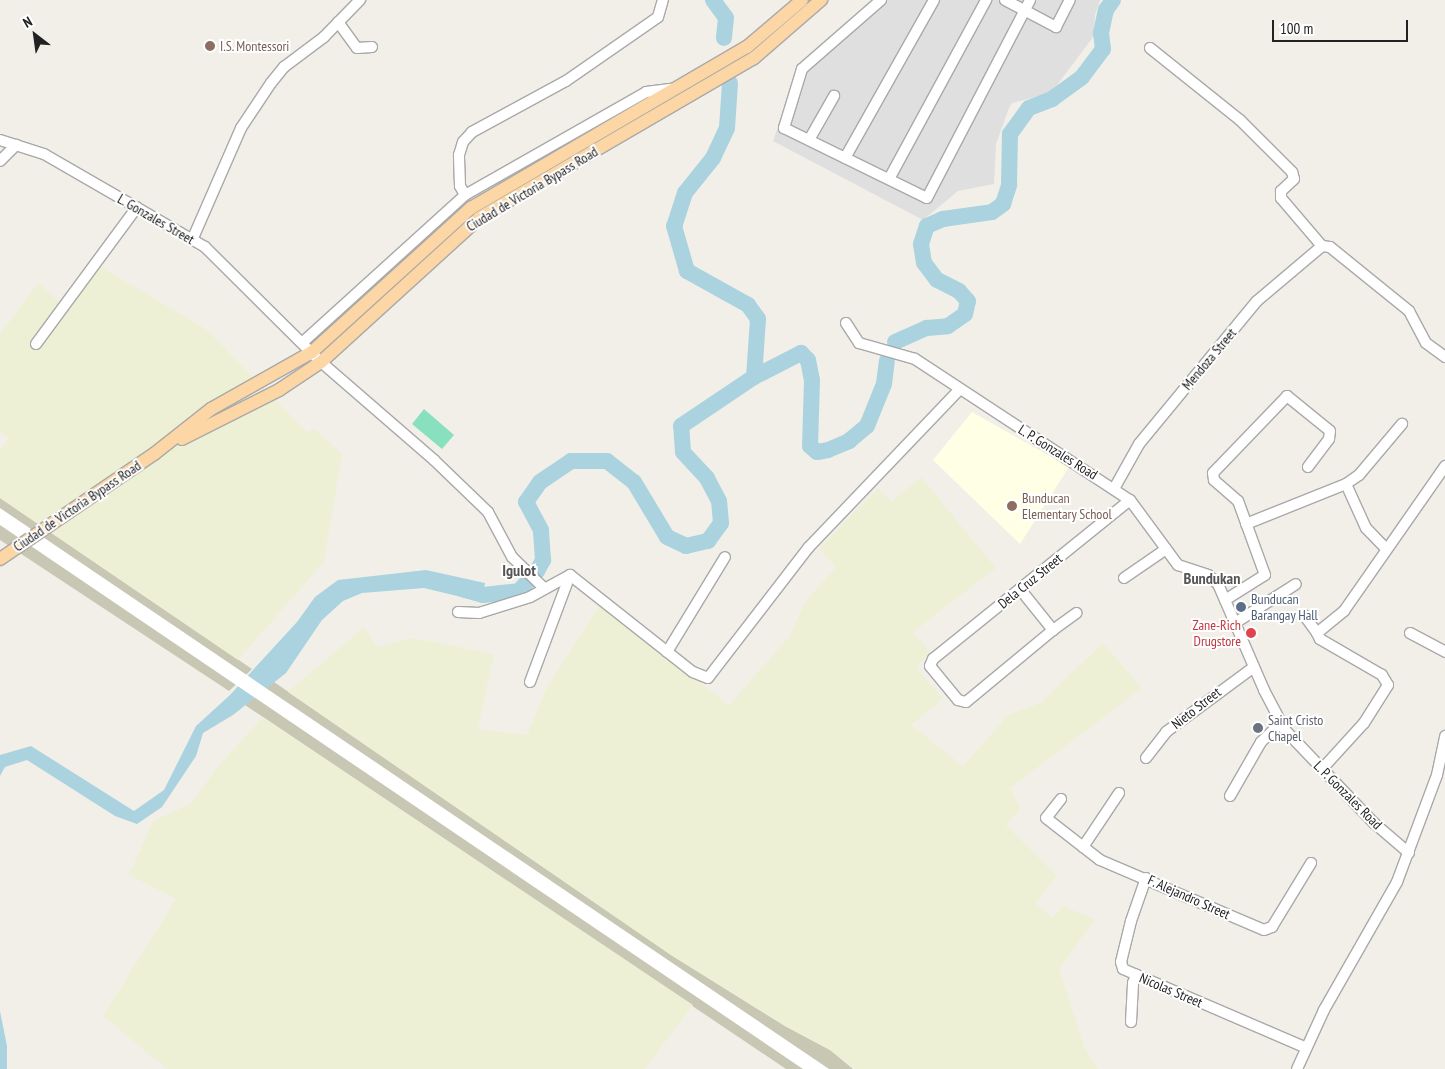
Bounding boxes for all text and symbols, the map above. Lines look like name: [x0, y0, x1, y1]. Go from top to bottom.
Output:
north arrow: [10, 10, 60, 60]
scale bar: [1275, 10, 1411, 42]
text: N: [20, 12, 35, 32]
text: 100 m: [1280, 19, 1313, 38]
place label: I.S. Montessori: [220, 38, 290, 54]
marker: I.S. Montessori: [204, 40, 216, 52]
street label: Ciudad de Victoria Bypass Road: [463, 143, 601, 235]
street label: L. Gonzales Street: [114, 190, 198, 248]
street label: Mendoza Street: [1178, 325, 1240, 393]
street label: L. P. Gonzales Road: [1015, 421, 1101, 483]
street label: Ciudad de Victoria Bypass Road: [10, 457, 144, 555]
place label: Bunducan Elementary School: [1022, 490, 1112, 522]
marker: Bunducan Elementary School: [1006, 500, 1018, 512]
street label: Dela Cruz Street: [994, 550, 1066, 612]
district label: Igulot: [502, 560, 536, 580]
district label: Bundukan: [1184, 568, 1240, 588]
place label: Bunducan Barangay Hall: [1251, 591, 1318, 624]
marker: Bunducan Barangay Hall: [1235, 601, 1247, 613]
place label: Zane-Rich Drugstore: [1193, 617, 1241, 650]
marker: Zane-Rich Drugstore: [1245, 627, 1257, 639]
street label: Nieto Street: [1168, 684, 1224, 732]
place label: Saint Cristo Chapel: [1268, 712, 1323, 744]
marker: Saint Cristo Chapel: [1252, 722, 1264, 734]
street label: L. P. Gonzales Road: [1310, 757, 1386, 833]
street label: F. Alejandro Street: [1145, 871, 1233, 923]
street label: Nicolas Street: [1137, 969, 1205, 1011]

